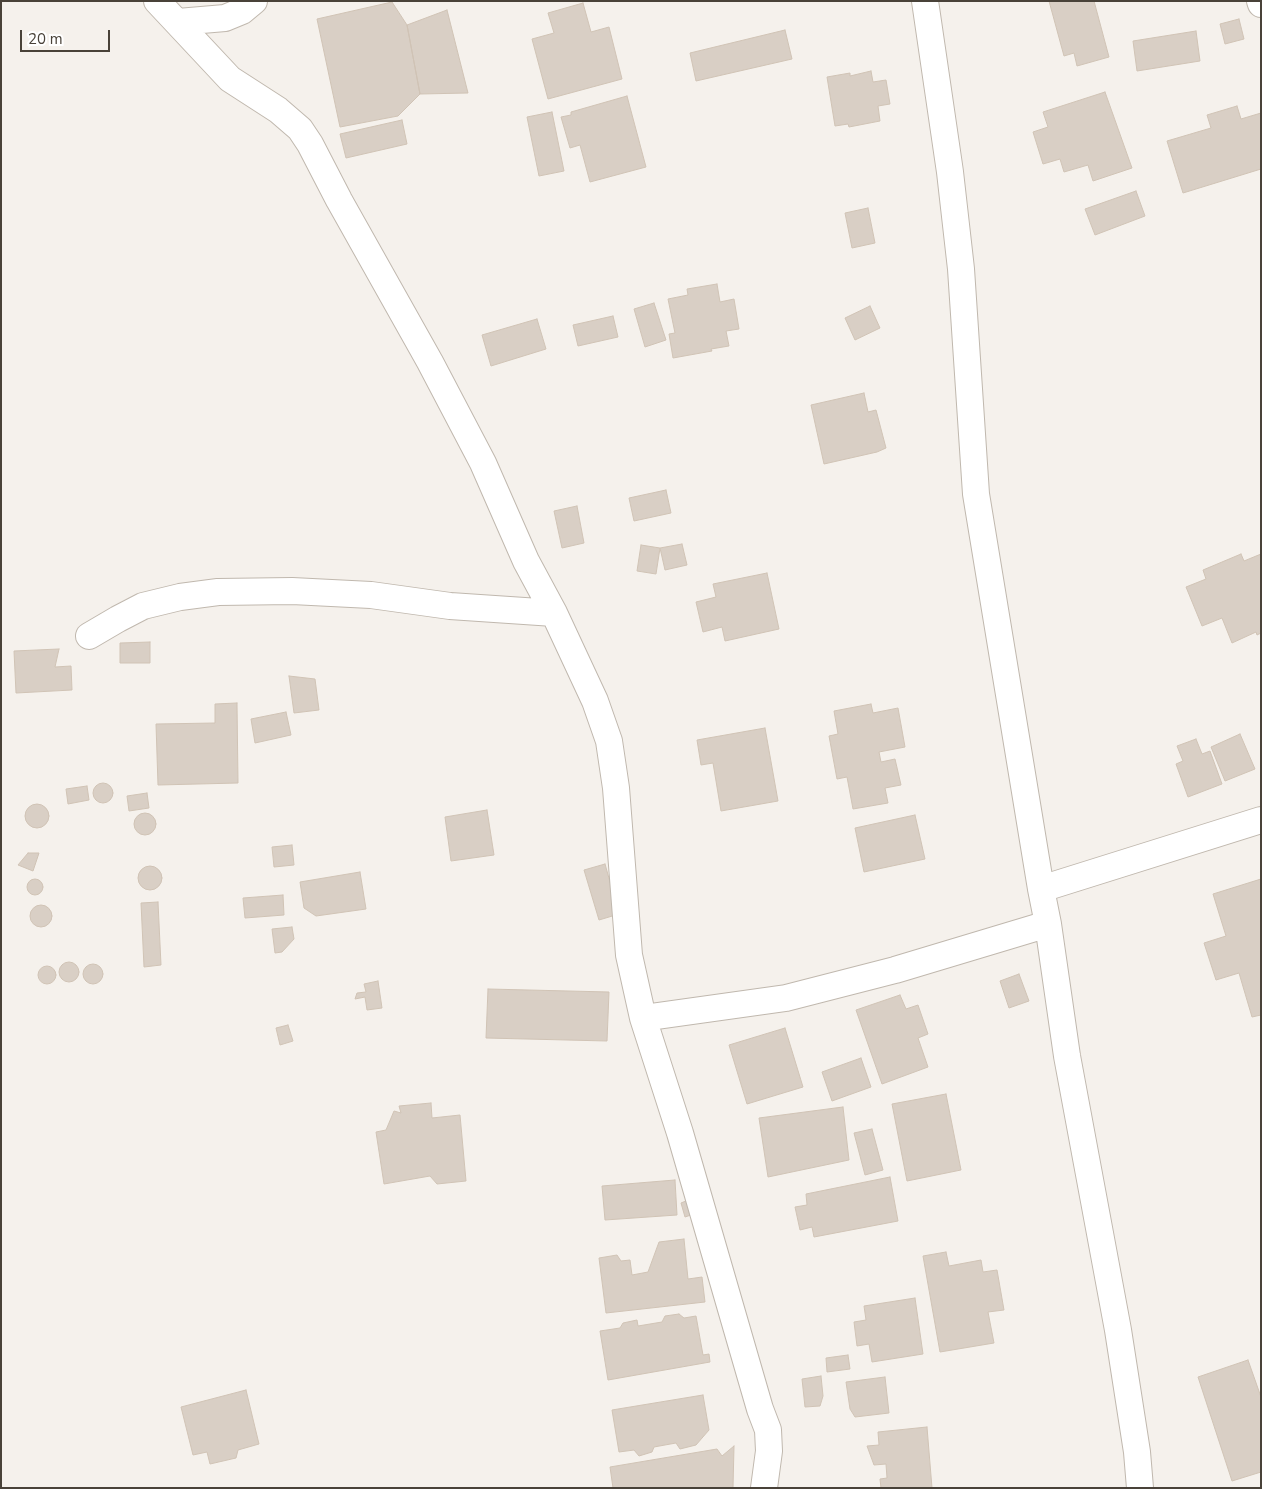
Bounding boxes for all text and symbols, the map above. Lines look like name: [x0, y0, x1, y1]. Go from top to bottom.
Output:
scale bar: [22, 20, 112, 52]
text: 20 m: [28, 29, 63, 49]

